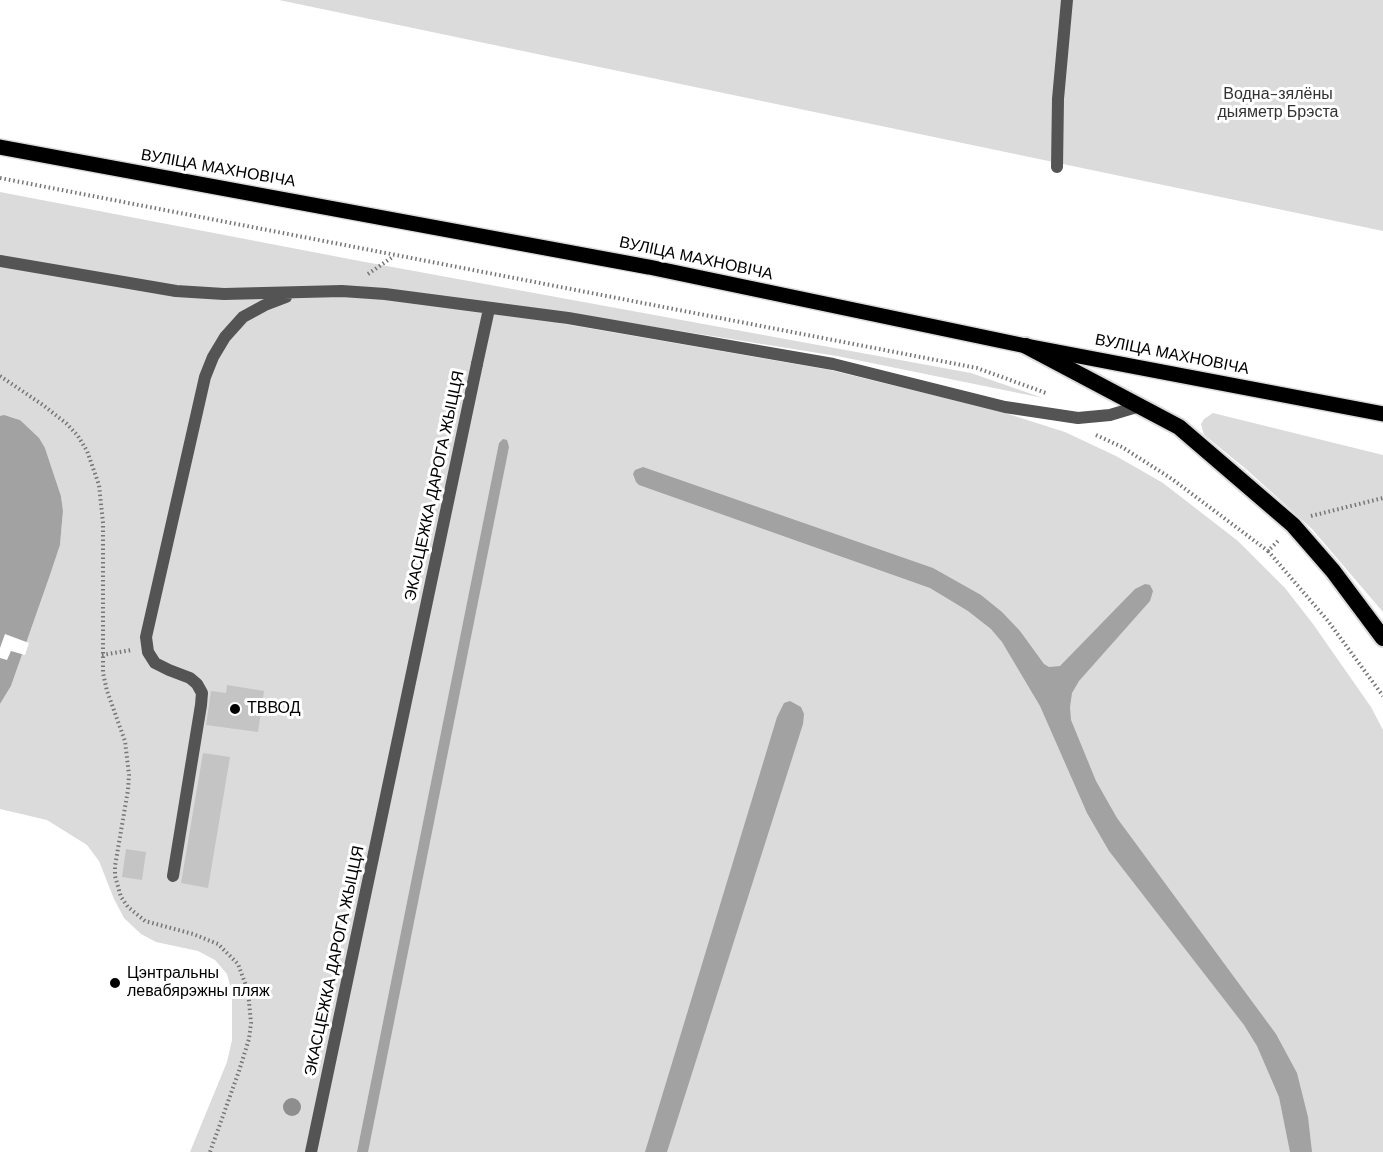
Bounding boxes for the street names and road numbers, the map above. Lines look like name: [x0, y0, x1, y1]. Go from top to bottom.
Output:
street label: ВУЛІЦА МАХНОВІЧА: [139, 146, 297, 192]
street label: ВУЛІЦА МАХНОВІЧА: [617, 233, 775, 285]
street label: ВУЛІЦА МАХНОВІЧА: [1093, 331, 1251, 379]
street label: ЭКАСЦЕЖКА ДАРОГА ЖЫЦЦЯ: [401, 369, 469, 603]
street label: ЭКАСЦЕЖКА ДАРОГА ЖЫЦЦЯ: [301, 844, 369, 1078]

